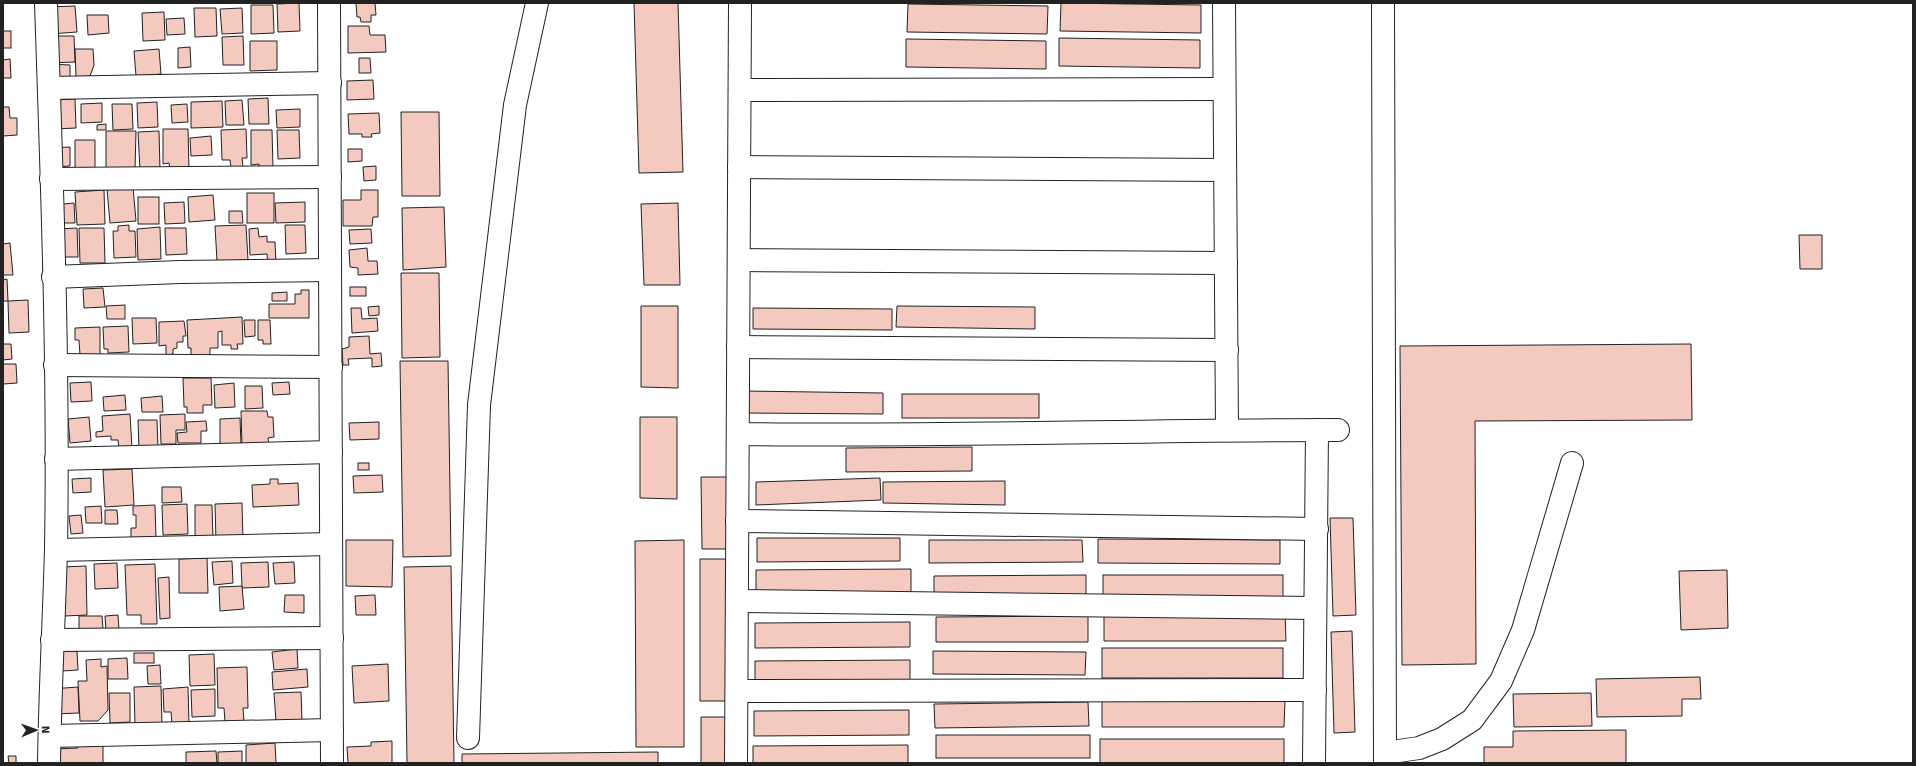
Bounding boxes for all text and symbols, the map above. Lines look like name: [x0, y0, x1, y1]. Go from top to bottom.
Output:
north arrow: [16, 710, 56, 750]
text: N: [39, 726, 52, 734]

